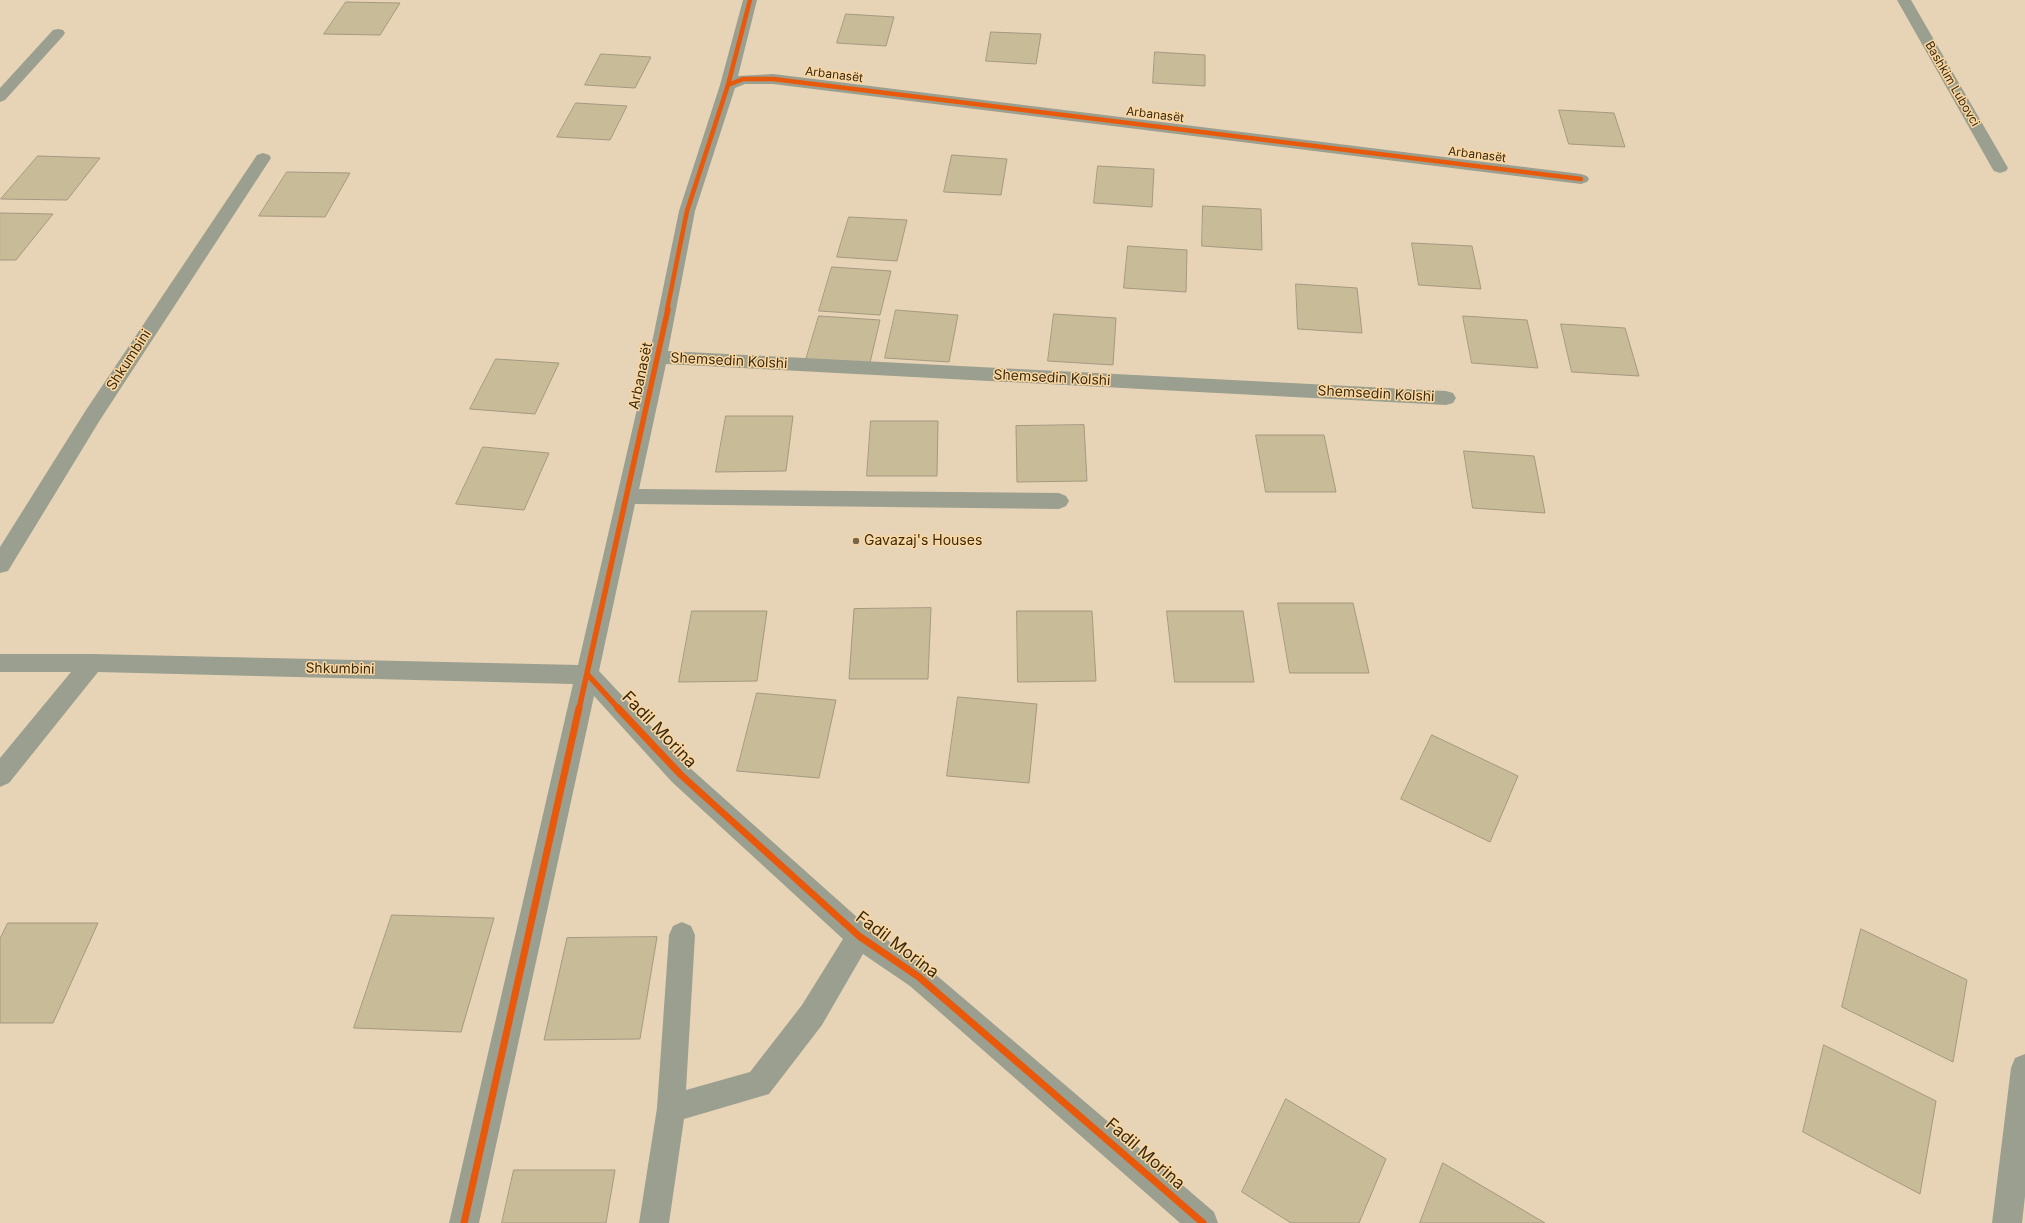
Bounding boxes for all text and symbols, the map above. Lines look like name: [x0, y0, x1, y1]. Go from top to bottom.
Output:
street label: Bashkim Lubovci: [1922, 39, 1982, 129]
street label: Arbanasët: [804, 64, 864, 86]
street label: Arbanasët: [1125, 104, 1185, 126]
street label: Arbanasët: [1447, 144, 1507, 166]
street label: Shkumbini: [103, 326, 155, 394]
street label: Arbanasët: [626, 341, 656, 411]
street label: Shemsedin Kolshi: [670, 350, 788, 372]
street label: Shemsedin Kolshi: [993, 367, 1111, 389]
street label: Shemsedin Kolshi: [1317, 383, 1435, 405]
place label: Gavazaj's Houses: [864, 533, 982, 549]
marker: Gavazaj's Houses: [851, 536, 861, 546]
street label: Shkumbini: [305, 660, 375, 678]
street label: Fadil Morina: [617, 687, 701, 773]
street label: Fadil Morina: [852, 907, 942, 983]
street label: Fadil Morina: [1101, 1114, 1189, 1194]

